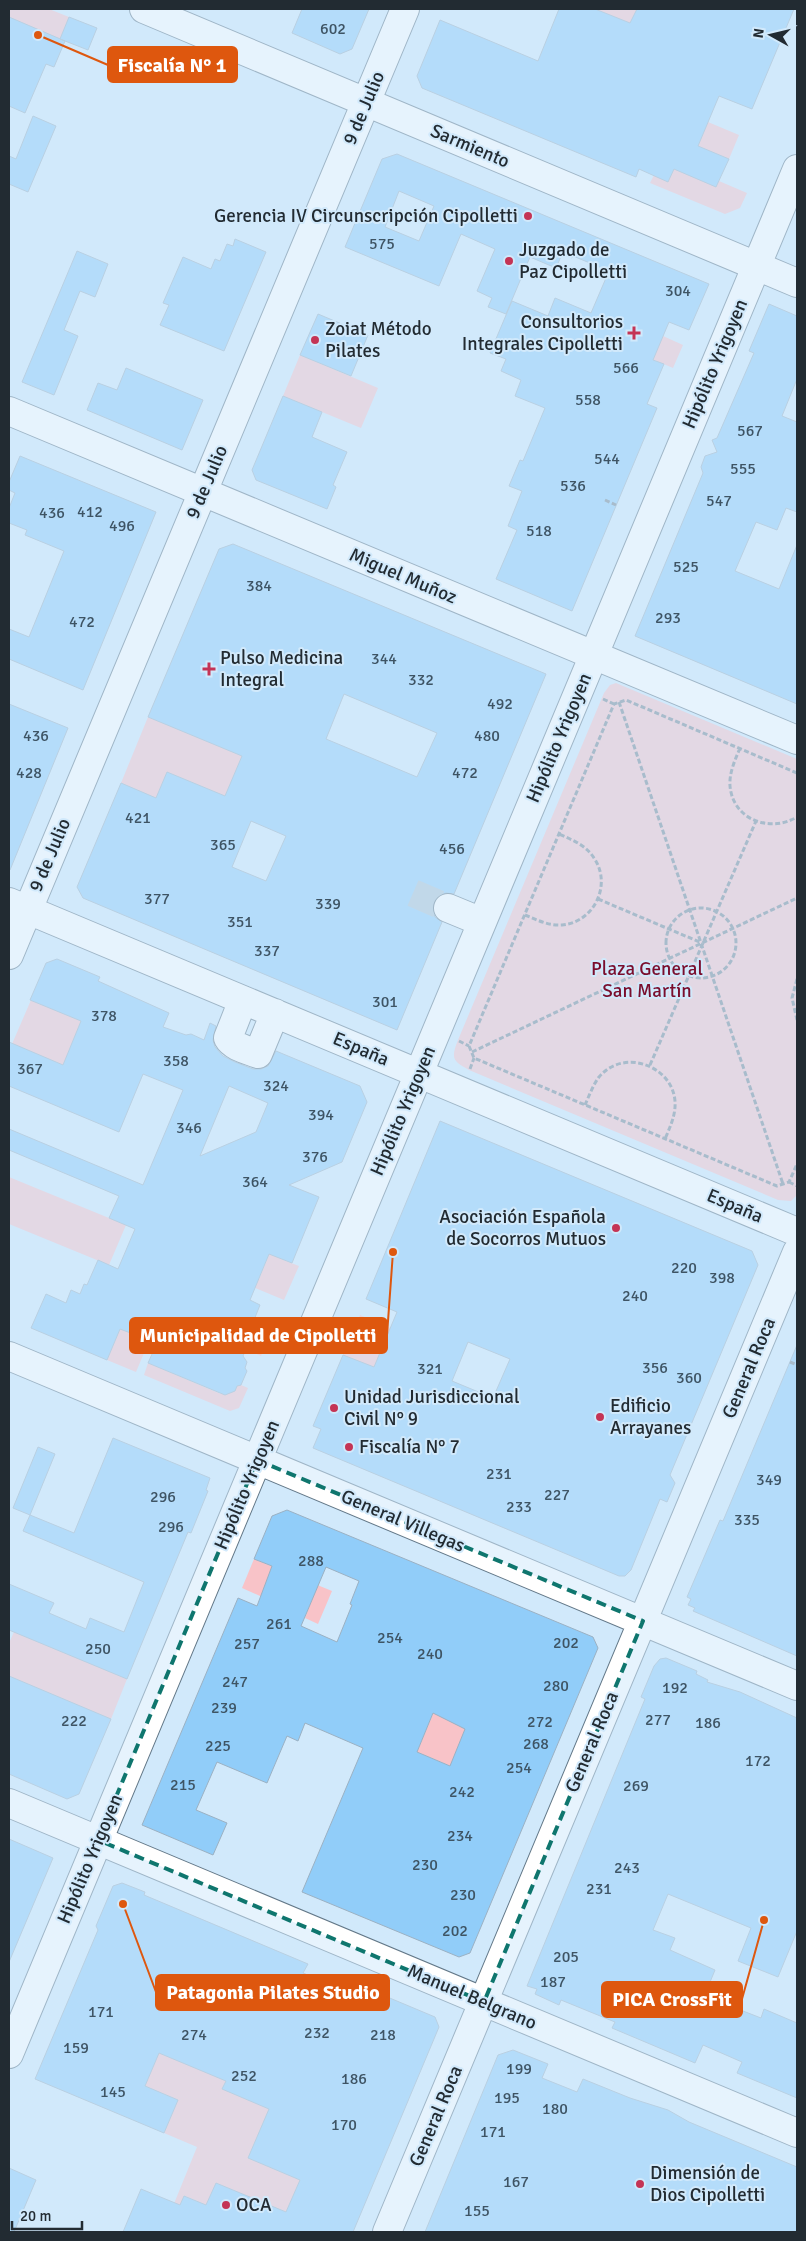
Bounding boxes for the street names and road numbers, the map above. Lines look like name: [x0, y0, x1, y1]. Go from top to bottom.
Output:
street label: 9 de Julio: [338, 67, 390, 148]
street label: Sarmiento: [427, 119, 513, 173]
street label: Hipólito Yrigoyen: [677, 296, 753, 432]
street label: 9 de Julio: [181, 441, 233, 522]
street label: Miguel Muñoz: [346, 543, 460, 609]
street label: Hipólito Yrigoyen: [521, 670, 597, 806]
street label: 9 de Julio: [24, 814, 76, 895]
street label: España: [329, 1026, 393, 1072]
street label: Hipólito Yrigoyen: [365, 1043, 441, 1179]
street label: España: [703, 1183, 767, 1229]
street label: General Roca: [717, 1314, 781, 1422]
street label: Hipólito Yrigoyen: [209, 1417, 285, 1553]
street label: General Villegas: [337, 1484, 469, 1558]
street label: General Roca: [560, 1688, 624, 1796]
street label: Hipólito Yrigoyen: [52, 1791, 128, 1927]
street label: Manuel Belgrano: [404, 1959, 540, 2035]
street label: General Roca: [404, 2062, 468, 2170]

